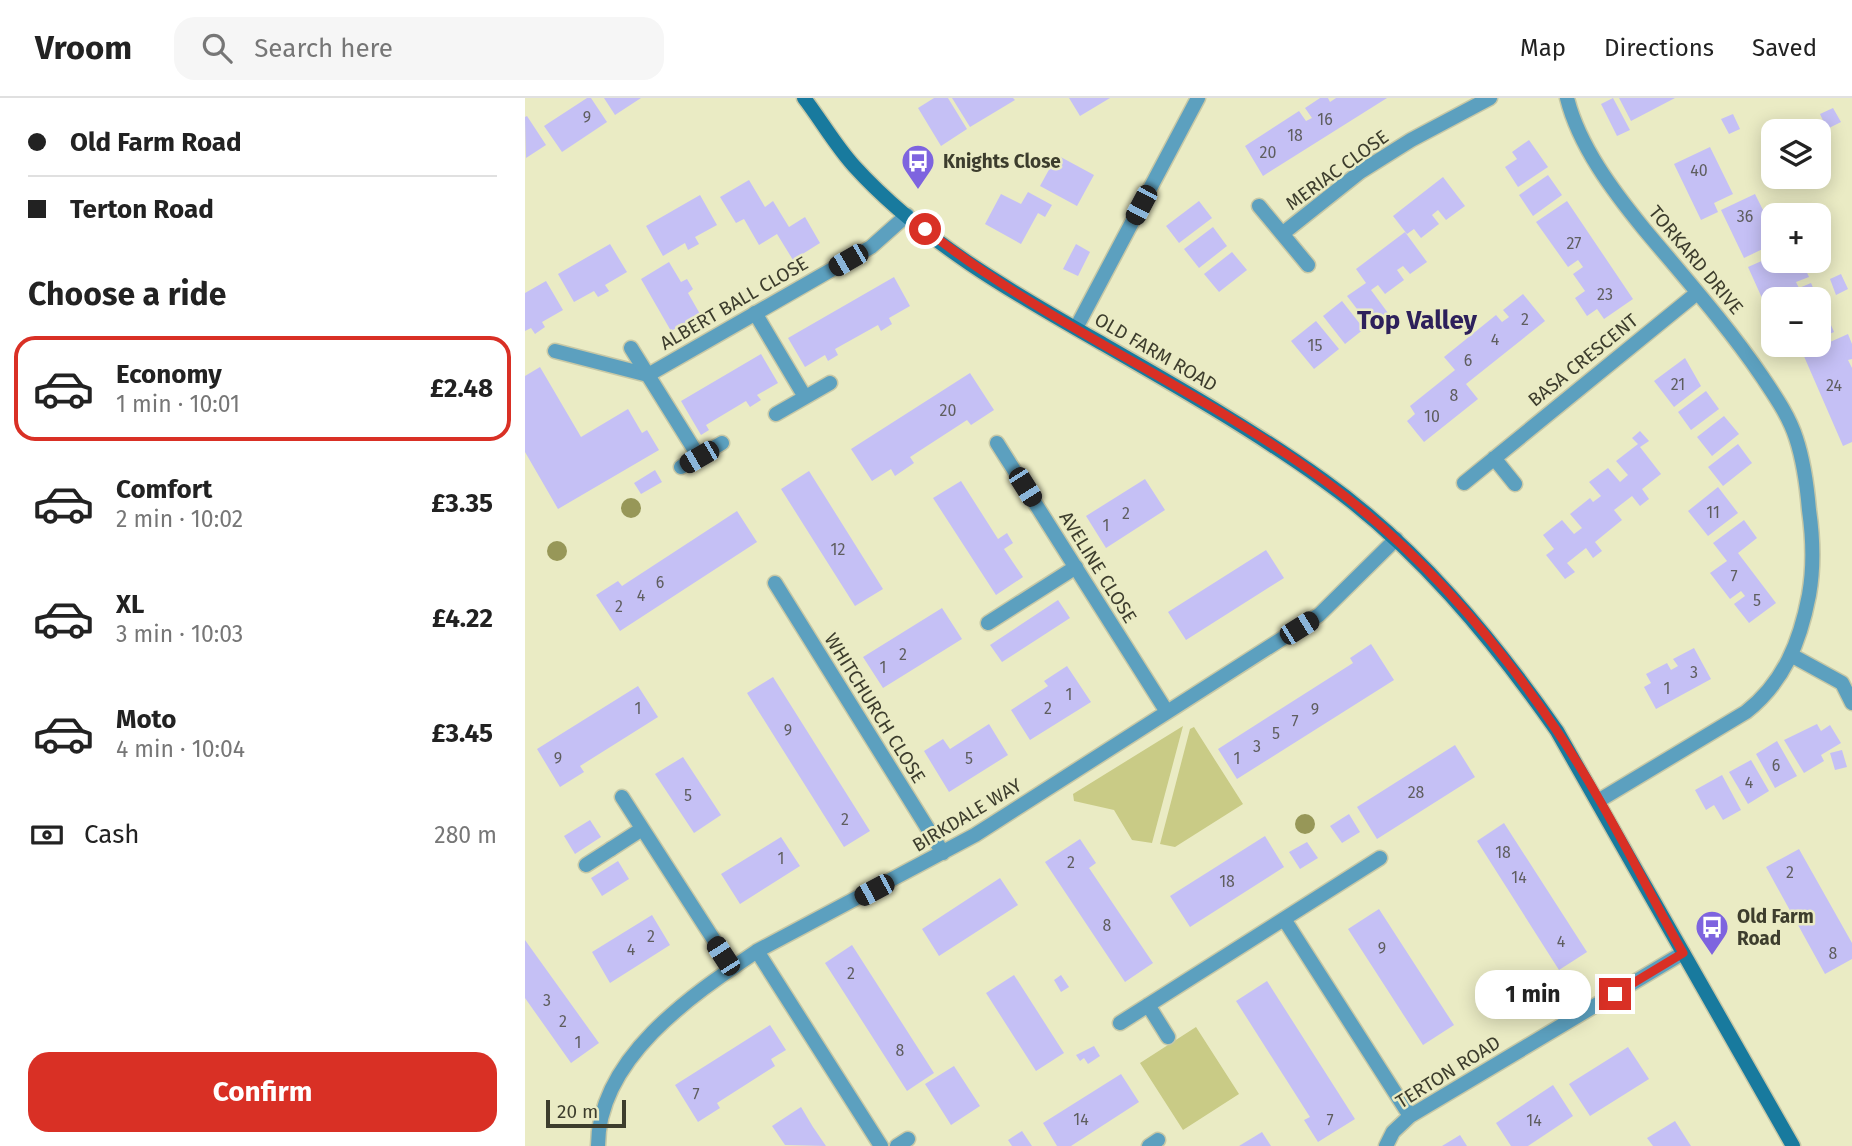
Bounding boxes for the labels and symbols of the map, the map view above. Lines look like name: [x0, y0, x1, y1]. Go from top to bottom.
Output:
house number: 9: [583, 108, 591, 127]
house number: 16: [1317, 110, 1333, 129]
street label: MERIAC CLOSE: [1281, 125, 1393, 215]
house number: 18: [1287, 126, 1303, 145]
bus stop icon: Knights Close: [899, 142, 937, 191]
house number: 20: [1260, 143, 1276, 162]
place label: Knights Close: [943, 150, 1061, 173]
house number: 40: [1690, 161, 1708, 180]
car: [1122, 182, 1161, 228]
street label: TORKARD DRIVE: [1644, 201, 1748, 319]
house number: 36: [1737, 207, 1753, 226]
route start: [909, 213, 941, 245]
house number: 27: [1567, 234, 1581, 253]
car: [825, 240, 872, 280]
street label: ALBERT BALL CLOSE: [656, 251, 812, 355]
house number: 23: [1597, 285, 1613, 304]
district label: Top Valley: [1357, 305, 1478, 336]
street label: OLD FARM ROAD: [1091, 308, 1221, 396]
street label: BASA CRESCENT: [1523, 309, 1643, 411]
house number: 2: [1521, 310, 1529, 329]
house number: 4: [1491, 330, 1500, 349]
house number: 15: [1308, 336, 1322, 355]
house number: 6: [1464, 351, 1472, 370]
house number: 21: [1671, 375, 1685, 394]
house number: 24: [1826, 376, 1842, 395]
house number: 8: [1450, 386, 1459, 405]
house number: 20: [940, 401, 956, 420]
house number: 10: [1424, 407, 1440, 426]
car: [676, 437, 723, 477]
car: [1005, 464, 1046, 510]
house number: 11: [1706, 503, 1720, 522]
house number: 2: [1122, 504, 1130, 523]
street label: AVELINE CLOSE: [1054, 507, 1142, 627]
house number: 1: [1103, 516, 1109, 535]
house number: 12: [831, 540, 845, 559]
house number: 7: [1730, 567, 1738, 586]
house number: 6: [656, 573, 664, 592]
house number: 4: [637, 586, 646, 605]
house number: 5: [1753, 591, 1761, 610]
house number: 2: [615, 597, 623, 616]
car: [1276, 608, 1323, 648]
street label: WHITCHURCH CLOSE: [820, 629, 930, 787]
house number: 2: [899, 645, 907, 664]
house number: 1: [880, 658, 886, 677]
house number: 3: [1690, 663, 1698, 682]
house number: 1: [1664, 679, 1670, 698]
house number: 1: [1066, 685, 1072, 704]
house number: 1: [635, 699, 641, 718]
house number: 2: [1044, 699, 1052, 718]
house number: 9: [1311, 700, 1319, 719]
house number: 7: [1291, 712, 1299, 731]
house number: 9: [784, 721, 792, 740]
house number: 5: [1272, 724, 1280, 743]
house number: 3: [1253, 737, 1261, 756]
house number: 9: [554, 749, 562, 768]
house number: 5: [965, 749, 973, 768]
house number: 1: [1234, 749, 1240, 768]
house number: 6: [1772, 756, 1780, 775]
street label: BIRKDALE WAY: [908, 773, 1026, 857]
house number: 4: [1745, 773, 1754, 792]
house number: 28: [1408, 783, 1425, 802]
house number: 5: [684, 786, 692, 805]
house number: 2: [841, 810, 849, 829]
house number: 18: [1495, 843, 1511, 862]
house number: 1: [778, 849, 784, 868]
house number: 2: [1067, 853, 1075, 872]
house number: 2: [1786, 863, 1794, 882]
house number: 14: [1511, 868, 1527, 887]
car: [851, 871, 898, 909]
house number: 18: [1219, 872, 1235, 891]
place label: Old Farm Road: [1737, 905, 1814, 950]
bus stop icon: Old Farm Road: [1693, 908, 1731, 957]
house number: 8: [1103, 916, 1112, 935]
house number: 2: [647, 927, 655, 946]
house number: 4: [1557, 932, 1566, 951]
car: [703, 933, 744, 979]
house number: 9: [1378, 939, 1386, 958]
house number: 4: [627, 940, 636, 959]
house number: 8: [1829, 944, 1838, 963]
house number: 2: [847, 964, 855, 983]
callout: 1 min: [1475, 970, 1591, 1018]
route end: [1599, 978, 1631, 1010]
house number: 3: [543, 991, 551, 1010]
house number: 2: [559, 1012, 567, 1031]
street label: TERTON ROAD: [1392, 1031, 1504, 1113]
house number: 1: [575, 1033, 581, 1052]
house number: 8: [896, 1041, 905, 1060]
house number: 7: [692, 1085, 700, 1104]
scale bar: [546, 1097, 627, 1129]
house number: 14: [1073, 1110, 1089, 1129]
house number: 7: [1326, 1111, 1334, 1130]
house number: 14: [1526, 1111, 1542, 1130]

